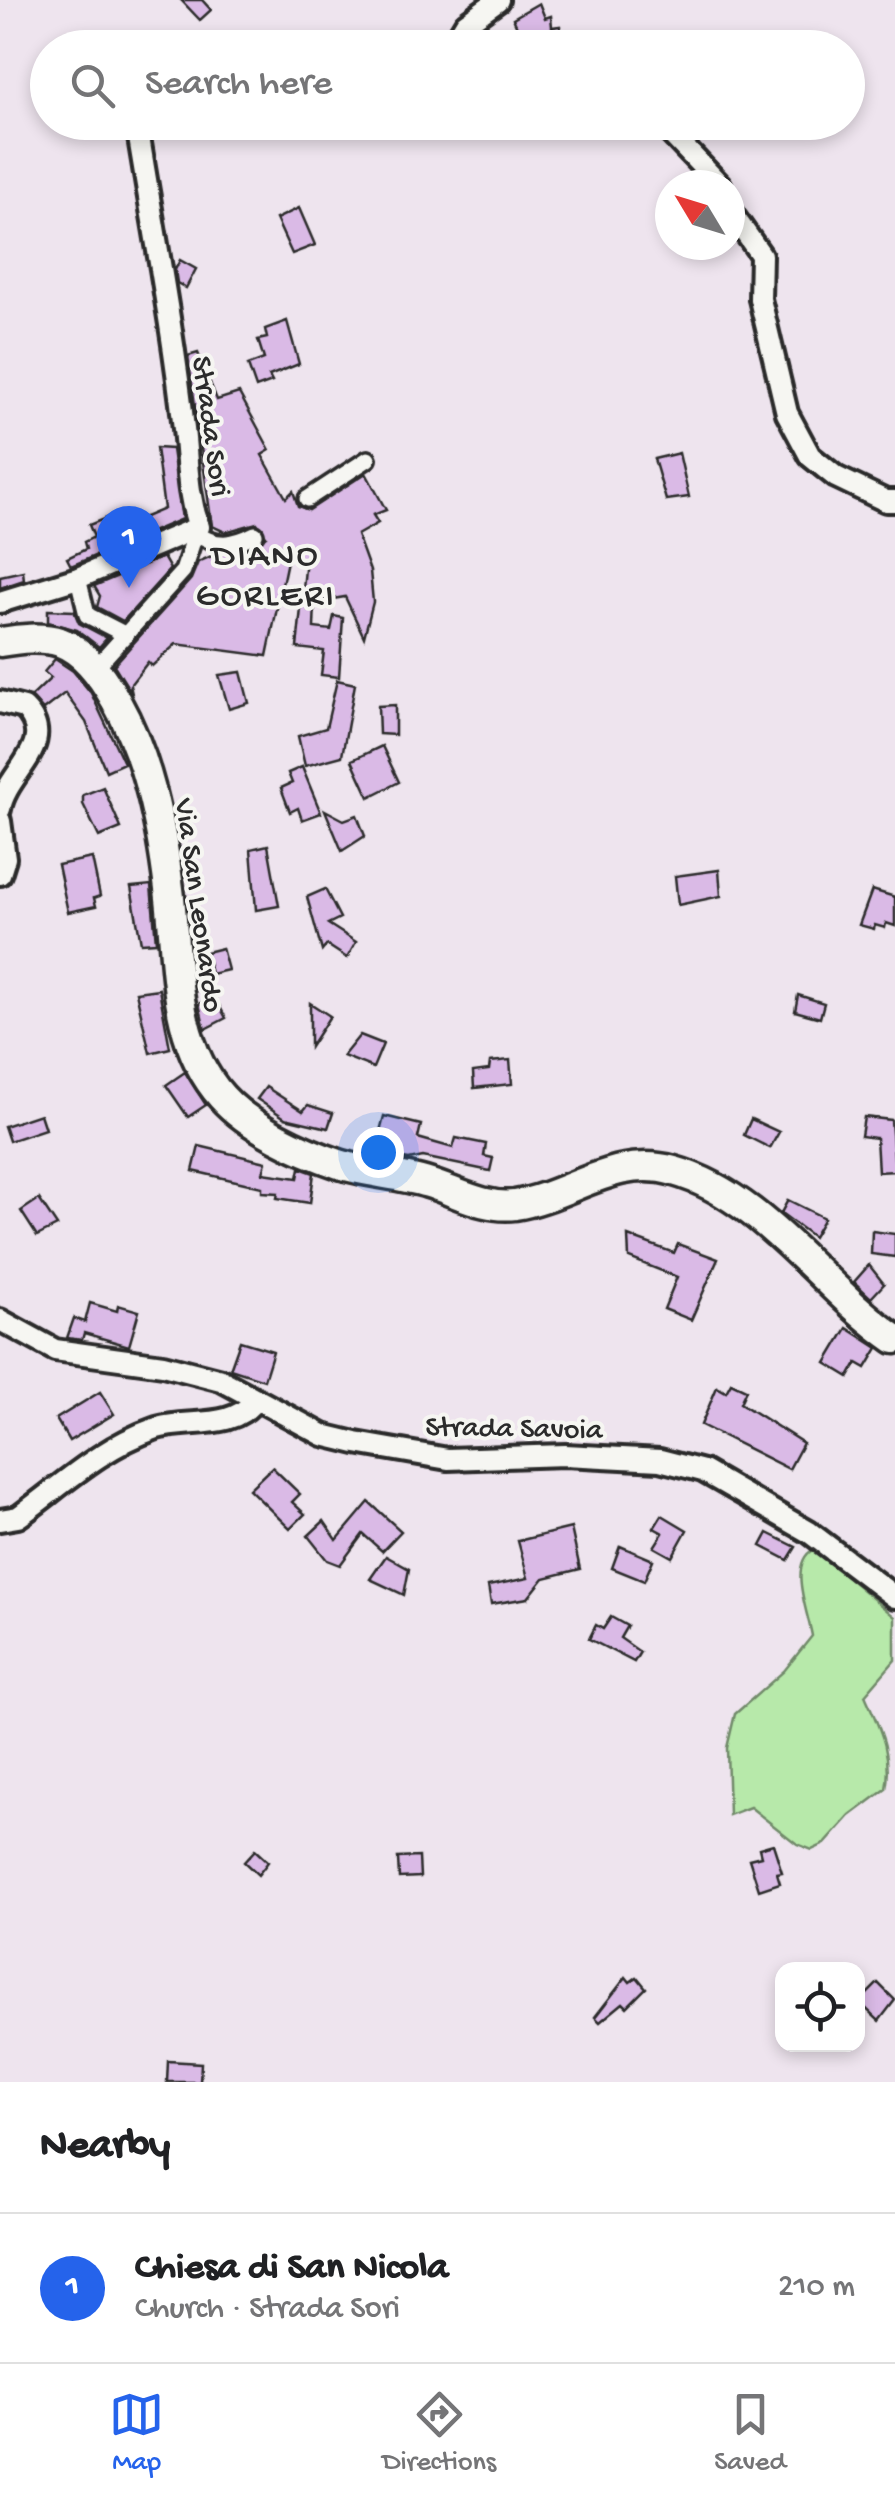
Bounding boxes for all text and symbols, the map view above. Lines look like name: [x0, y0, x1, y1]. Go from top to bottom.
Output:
search box: [30, 30, 865, 140]
icon: search: [65, 58, 120, 113]
text: Search here: [145, 63, 332, 107]
north arrow: [655, 170, 745, 260]
street label: Strada Sori: [181, 354, 236, 499]
pin: 1: [96, 506, 162, 588]
district label: DIANO GORLERI: [196, 537, 336, 618]
street label: Via San Leonardo: [164, 795, 229, 1015]
your location: [353, 1127, 404, 1178]
street label: Strada Savoia: [425, 1411, 604, 1450]
map controls: [775, 1962, 865, 2052]
button: locate: [775, 1962, 865, 2052]
text: Nearby: [40, 2123, 170, 2172]
text: Chiesa di San Nicola: [135, 2247, 448, 2291]
text: 1: [66, 2269, 79, 2307]
text: 210 m: [778, 2269, 855, 2307]
text: Church · Strada Sori: [135, 2291, 400, 2329]
tab: Map: [109, 2387, 164, 2480]
tab: Directions: [382, 2387, 496, 2480]
tab: Saved: [714, 2387, 786, 2480]

